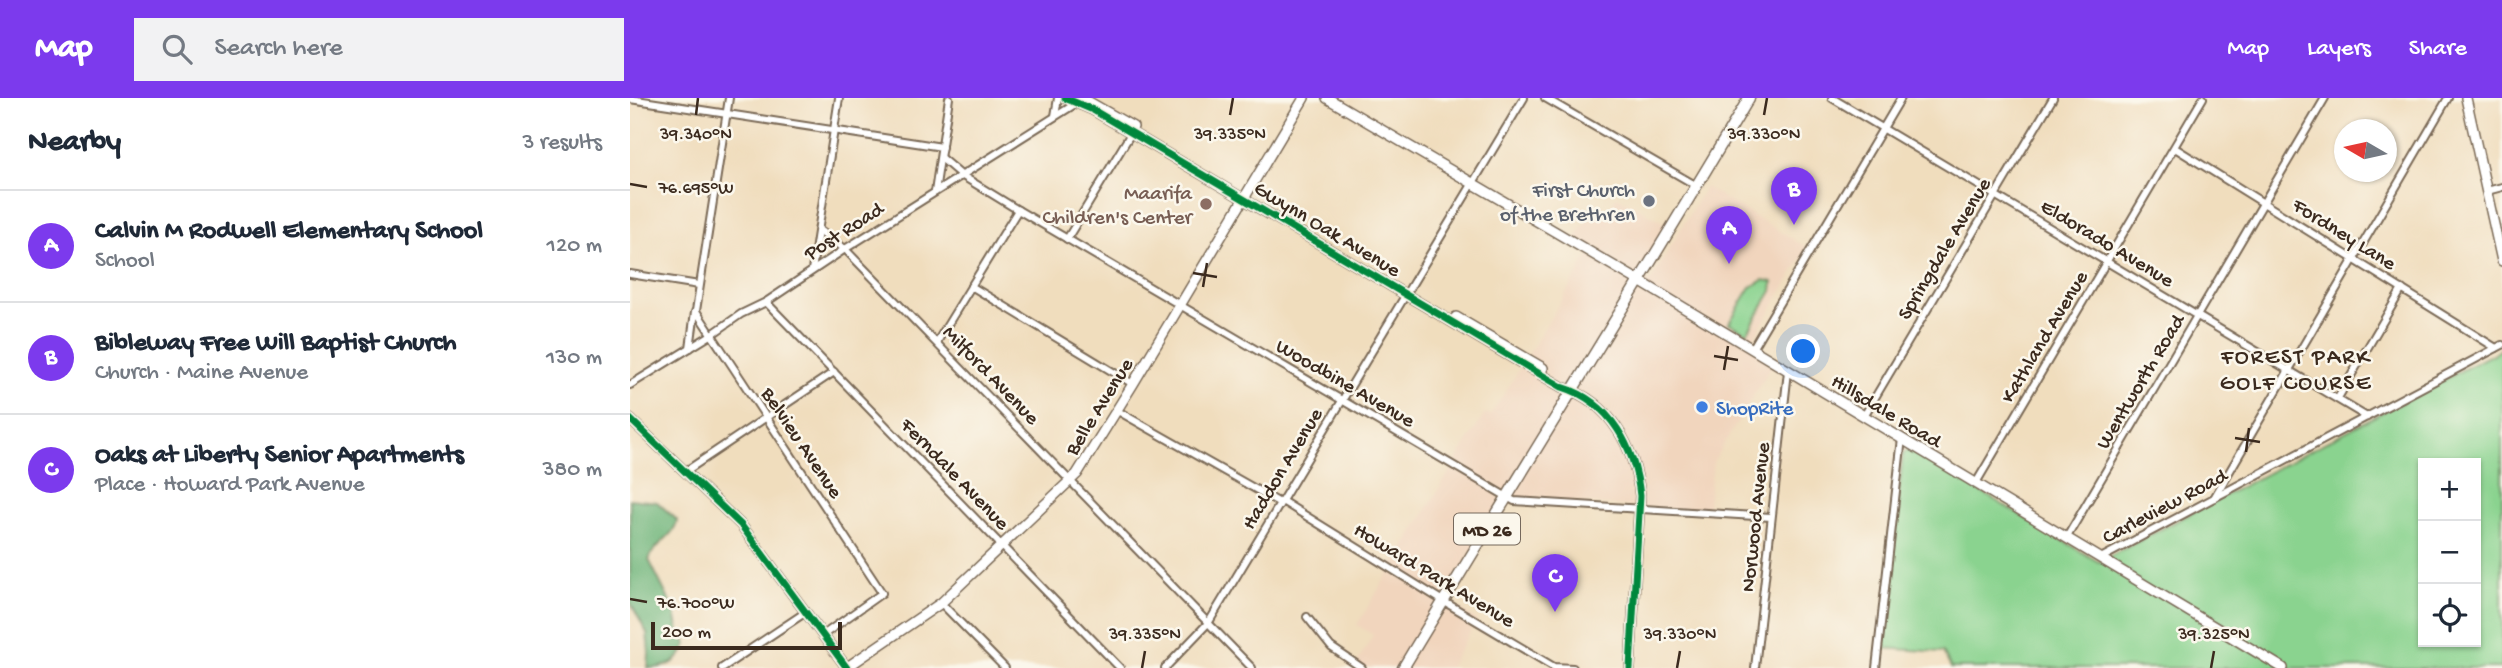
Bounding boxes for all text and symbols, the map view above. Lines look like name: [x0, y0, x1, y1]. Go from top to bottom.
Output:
search box: [134, 18, 624, 81]
text: Map: [35, 30, 92, 68]
icon: search: [158, 30, 196, 68]
text: Search here: [214, 34, 343, 65]
text: Map: [2227, 35, 2269, 64]
text: Layers: [2307, 35, 2371, 64]
text: Share: [2409, 35, 2467, 64]
north arrow: [2334, 119, 2397, 182]
text: 39.340°N: [659, 125, 732, 146]
text: 39.335°N: [1193, 125, 1266, 146]
text: 39.330°N: [1727, 125, 1800, 146]
text: Nearby: [28, 126, 121, 161]
text: 3 results: [522, 130, 602, 157]
pin: B: [1771, 167, 1817, 225]
street label: Springdale Avenue: [1894, 173, 1999, 325]
street label: Gwynn Oak Avenue: [1248, 177, 1405, 285]
text: 76.695°W: [657, 179, 734, 200]
place label: First Church of the Brethren: [1500, 180, 1635, 229]
place label: Maarifa Children's Center: [1043, 183, 1194, 232]
marker: First Church of the Brethren: [1641, 193, 1657, 209]
street label: Fordney Lane: [2286, 194, 2401, 278]
street label: Eldorado Avenue: [2035, 195, 2178, 295]
marker: Maarifa Children's Center: [1198, 196, 1214, 212]
street label: Post Road: [800, 197, 891, 268]
pin: A: [1706, 206, 1752, 264]
text: Calvin M Rodwell Elementary School: [95, 217, 483, 248]
text: A: [44, 233, 58, 260]
text: 120 m: [547, 233, 602, 260]
text: School: [95, 248, 155, 275]
street label: Kathland Avenue: [1997, 266, 2096, 408]
street label: Wentworth Road: [2092, 310, 2193, 455]
street label: Milford Avenue: [936, 321, 1044, 432]
text: Bibleway Free Will Baptist Church: [95, 329, 457, 360]
your location: [1786, 334, 1820, 368]
street label: Woodbine Avenue: [1270, 335, 1419, 436]
text: B: [45, 345, 57, 372]
text: 130 m: [546, 345, 602, 372]
district label: FOREST PARK GOLF COURSE: [2220, 345, 2372, 398]
street label: Belle Avenue: [1061, 354, 1141, 462]
text: Church · Maine Avenue: [95, 360, 308, 387]
street label: Hillsdale Road: [1826, 370, 1946, 456]
street label: Belvieu Avenue: [753, 383, 847, 505]
place label: ShopRite: [1716, 398, 1794, 423]
marker: ShopRite: [1694, 399, 1710, 415]
street label: Haddon Avenue: [1238, 404, 1331, 535]
street label: Ferndale Avenue: [893, 413, 1014, 538]
street label: Norwood Avenue: [1737, 440, 1778, 594]
text: Oaks at Liberty Senior Apartments: [95, 441, 464, 472]
text: C: [45, 457, 57, 484]
text: 380 m: [543, 457, 602, 484]
map controls: [2418, 458, 2481, 647]
button: +: [2418, 458, 2481, 521]
street label: Carleview Road: [2099, 464, 2234, 551]
text: Place · Howard Park Avenue: [95, 472, 365, 499]
road number: MD 26: [1454, 514, 1520, 544]
street label: Howard Park Avenue: [1348, 519, 1519, 636]
button: −: [2418, 521, 2481, 584]
pin: C: [1532, 554, 1578, 612]
button: locate: [2418, 584, 2481, 647]
text: 76.700°W: [656, 594, 735, 615]
scale bar: [651, 619, 842, 651]
text: 200 m: [662, 622, 711, 645]
text: 39.335°N: [1108, 625, 1181, 646]
text: 39.330°N: [1643, 625, 1716, 646]
text: 39.325°N: [2177, 625, 2250, 646]

